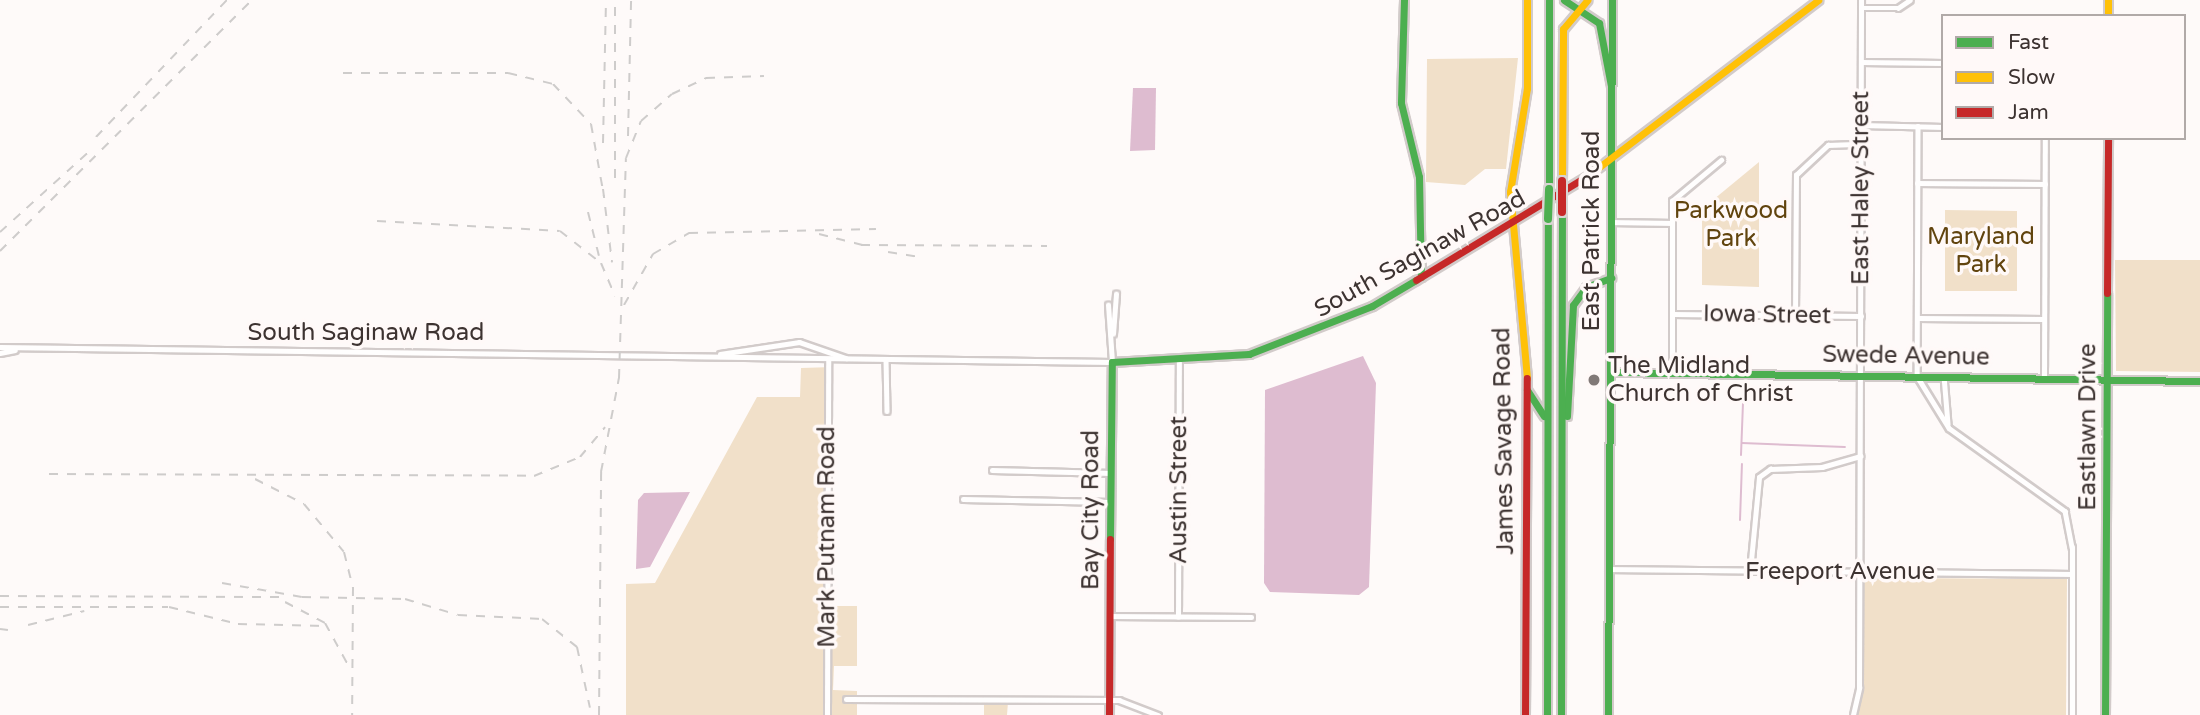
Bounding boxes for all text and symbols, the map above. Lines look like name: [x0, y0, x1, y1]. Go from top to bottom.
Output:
legend: [1941, 14, 2186, 140]
text: Fast: [2008, 30, 2049, 55]
text: Slow: [2008, 65, 2055, 90]
street label: East Haley Street: [1847, 91, 1875, 285]
text: Jam: [2008, 100, 2049, 125]
street label: East Patrick Road: [1578, 131, 1606, 331]
street label: South Saginaw Road: [1309, 184, 1531, 324]
park label: Parkwood Park: [1674, 197, 1788, 253]
park label: Maryland Park: [1927, 223, 2035, 279]
street label: Iowa Street: [1703, 299, 1831, 331]
street label: South Saginaw Road: [248, 319, 484, 347]
street label: James Savage Road: [1488, 327, 1520, 555]
street label: Swede Avenue: [1822, 340, 1990, 372]
street label: Eastlawn Drive: [2074, 343, 2102, 511]
place label: The Midland Church of Christ: [1608, 352, 1793, 408]
marker: The Midland Church of Christ: [1586, 372, 1602, 388]
street label: Austin Street: [1165, 416, 1193, 564]
street label: Mark Putnam Road: [813, 426, 841, 648]
street label: Bay City Road: [1077, 430, 1105, 590]
street label: Freeport Avenue: [1745, 558, 1935, 586]

